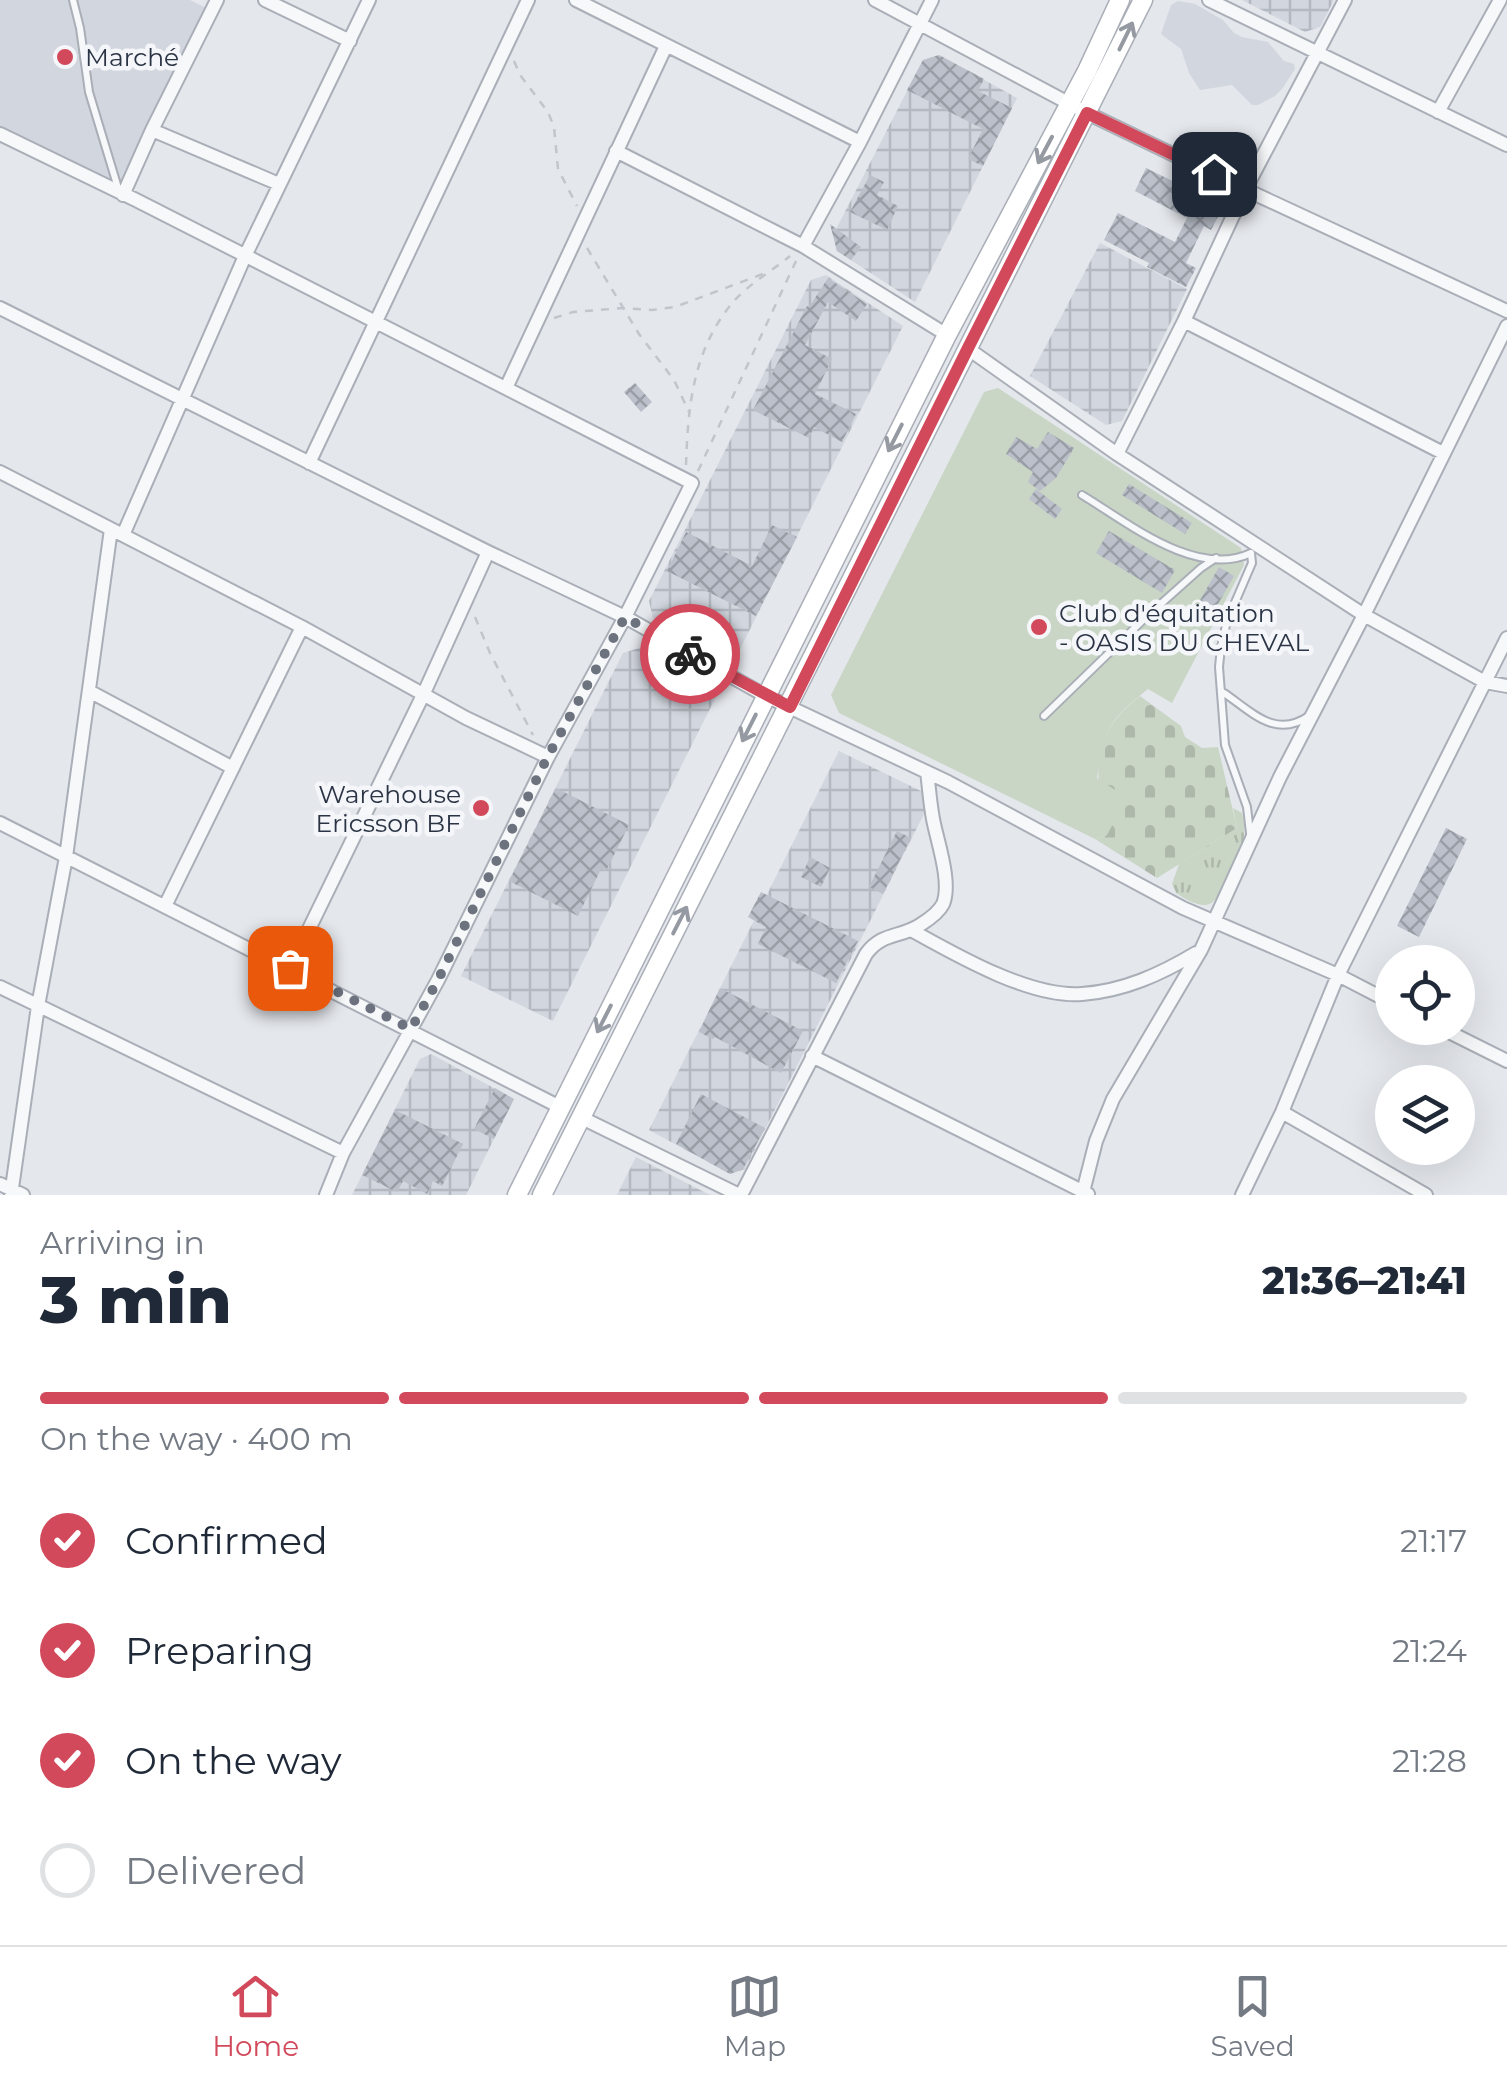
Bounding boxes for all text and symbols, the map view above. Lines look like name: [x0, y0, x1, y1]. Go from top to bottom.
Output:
one-way arrow: [1117, 22, 1136, 52]
place label: Marché: [85, 42, 179, 72]
marker: Marché: [54, 46, 76, 68]
pin: [1172, 132, 1257, 217]
one-way arrow: [1035, 134, 1054, 164]
icon: home: [1187, 147, 1242, 202]
one-way arrow: [885, 422, 904, 452]
place label: Club d'équitation - OASIS DU CHEVAL: [1059, 598, 1310, 657]
courier: [640, 604, 740, 704]
marker: Club d'équitation - OASIS DU CHEVAL: [1028, 616, 1050, 638]
icon: bike: [663, 627, 718, 682]
one-way arrow: [739, 713, 758, 743]
place label: Warehouse Ericsson BF: [315, 779, 461, 838]
marker: Warehouse Ericsson BF: [470, 797, 492, 819]
one-way arrow: [671, 906, 690, 936]
pin: [248, 926, 333, 1011]
icon: bag: [263, 941, 318, 996]
map controls: [1375, 945, 1475, 1165]
button: locate: [1375, 945, 1475, 1045]
one-way arrow: [594, 1004, 613, 1033]
button: layers: [1375, 1065, 1475, 1165]
text: Arriving in: [40, 1223, 205, 1262]
text: 21:36–21:41: [1262, 1257, 1467, 1304]
text: 3 min: [40, 1260, 232, 1339]
text: On the way · 400 m: [40, 1419, 353, 1458]
icon: check: [40, 1513, 95, 1568]
text: Confirmed: [125, 1517, 328, 1564]
text: 21:17: [1400, 1521, 1467, 1560]
icon: check: [40, 1623, 95, 1678]
text: Preparing: [125, 1627, 314, 1674]
text: 21:24: [1392, 1631, 1467, 1670]
icon: check: [40, 1733, 95, 1788]
text: On the way: [125, 1737, 342, 1784]
text: 21:28: [1392, 1741, 1467, 1780]
text: Delivered: [125, 1847, 306, 1894]
tab: Home: [212, 1969, 299, 2063]
tab: Map: [724, 1969, 786, 2063]
tab: Saved: [1211, 1969, 1295, 2063]

